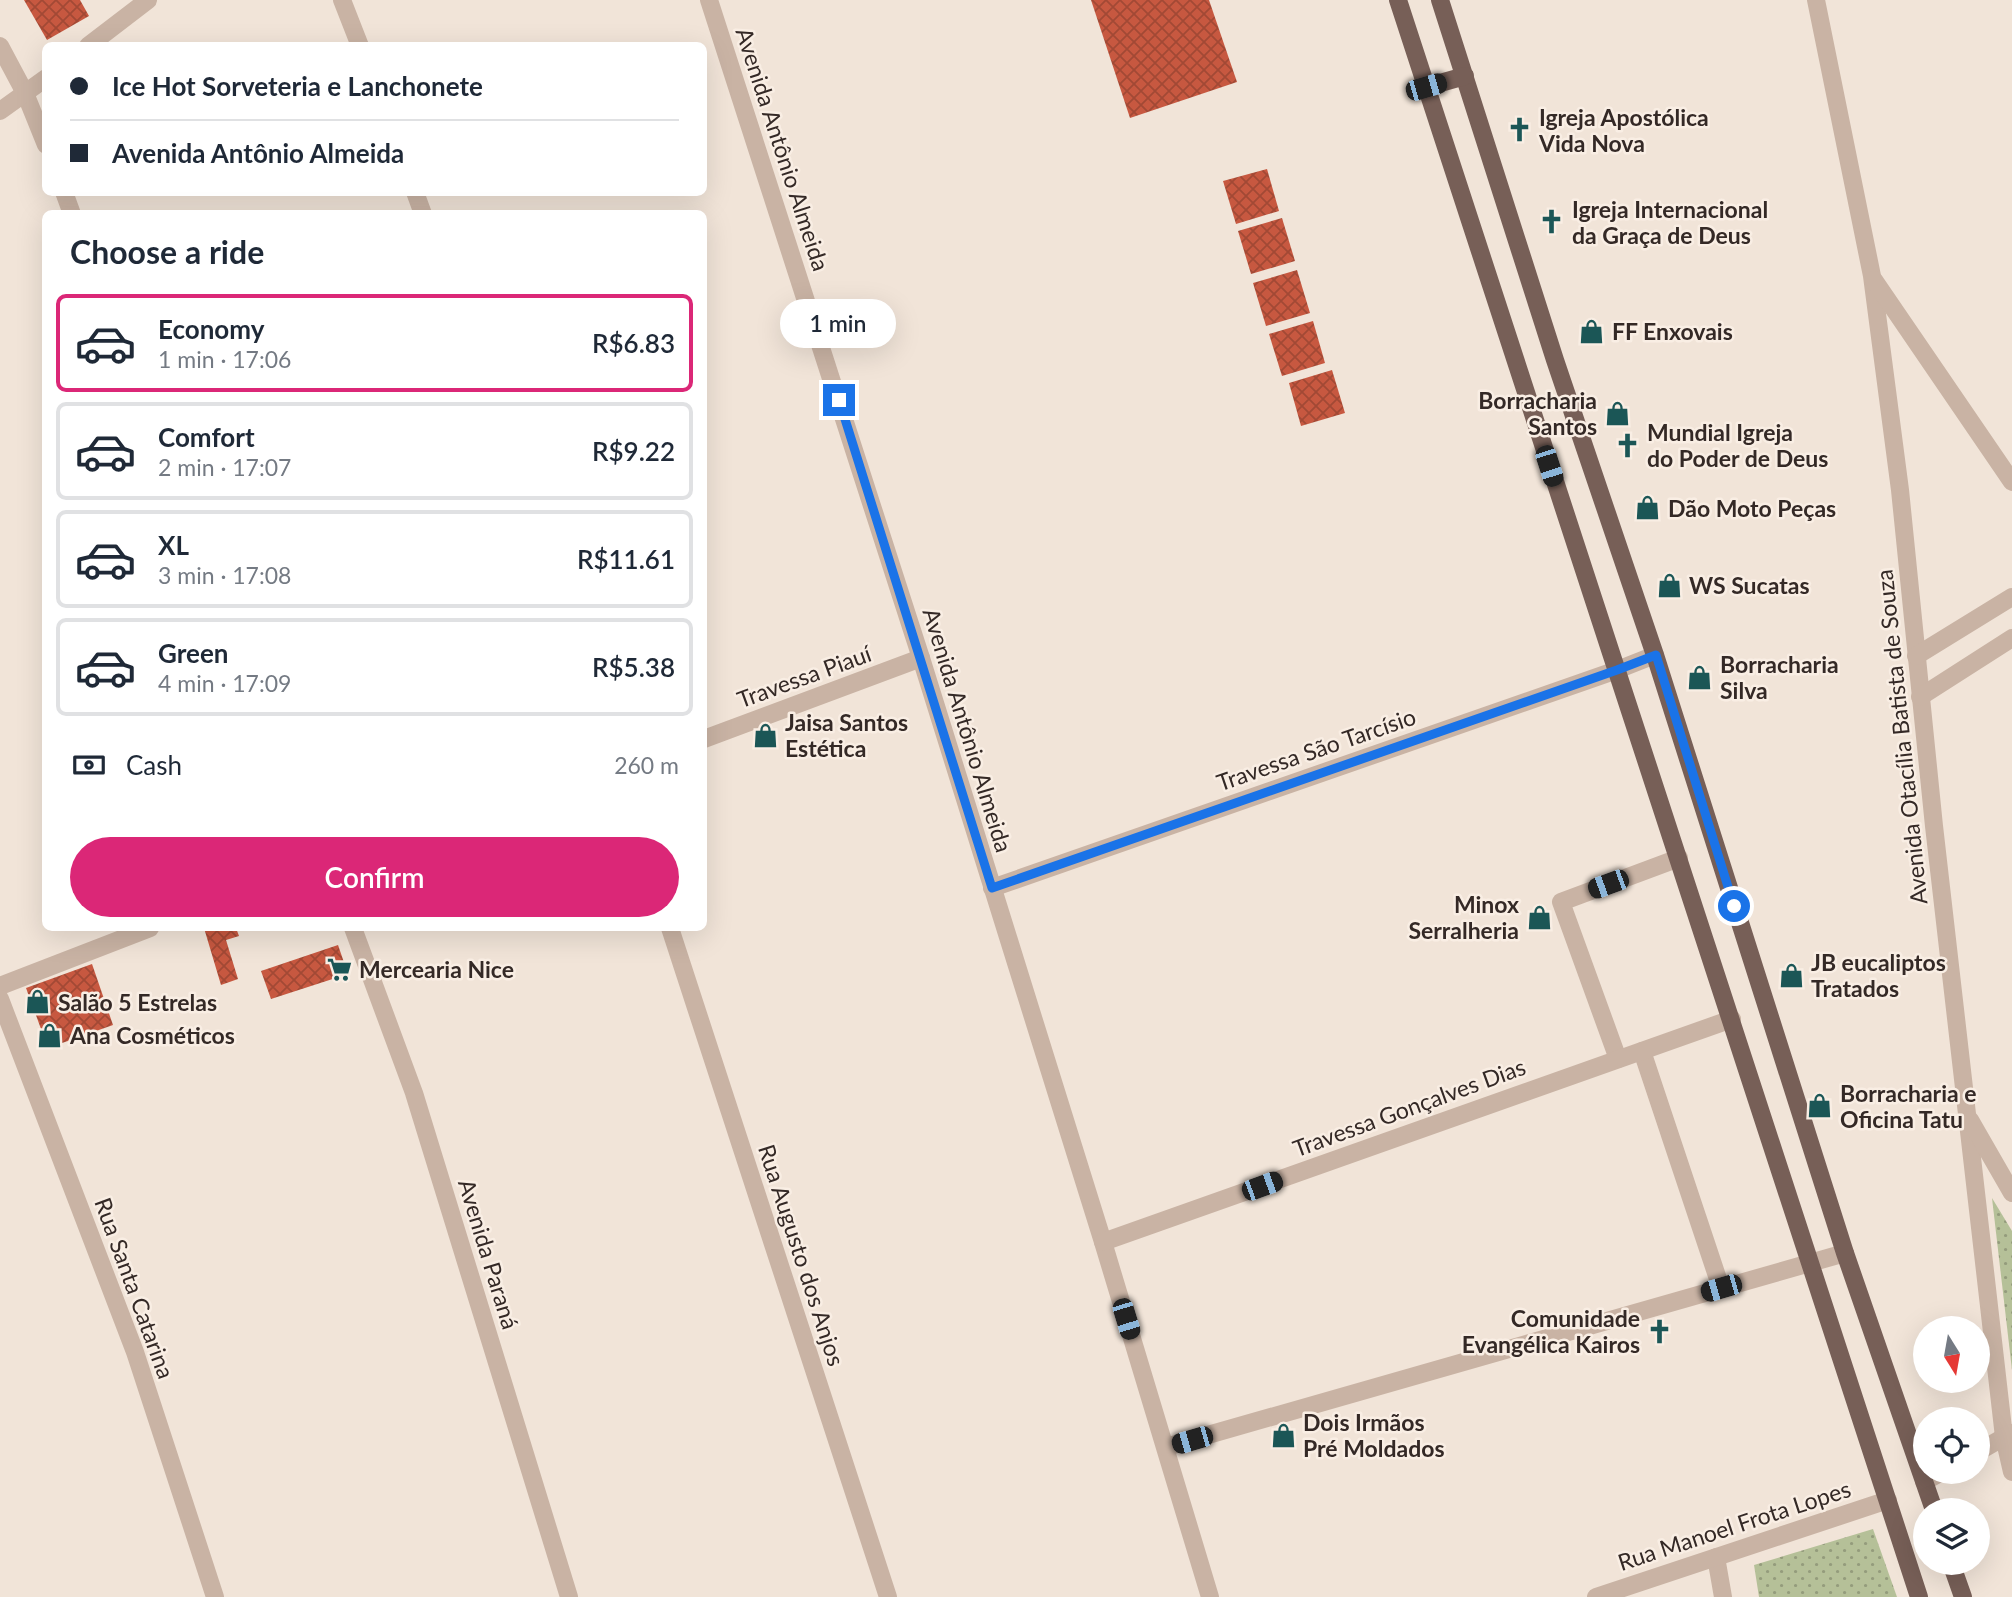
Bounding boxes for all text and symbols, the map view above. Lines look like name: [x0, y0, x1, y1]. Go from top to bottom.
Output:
street label: Avenida Antônio Almeida: [730, 24, 836, 274]
text: Ice Hot Sorveteria e Lanchonete: [112, 70, 483, 102]
car: [1403, 71, 1450, 103]
place label: Igreja Apostólica Vida Nova: [1538, 103, 1709, 157]
church icon: Igreja Apostólica Vida Nova: [1505, 116, 1533, 144]
text: Avenida Antônio Almeida: [112, 137, 404, 169]
place label: Igreja Internacional da Graça de Deus: [1572, 195, 1768, 249]
church icon: Igreja Internacional da Graça de Deus: [1538, 208, 1566, 236]
text: Choose a ride: [70, 232, 264, 271]
callout: 1 min: [781, 298, 897, 348]
text: 1 min: [810, 309, 866, 337]
icon: car: [74, 312, 137, 375]
text: Economy: [158, 313, 264, 345]
shop icon: FF Enxovais: [1578, 317, 1606, 345]
place label: FF Enxovais: [1612, 317, 1733, 345]
text: R$6.83: [592, 327, 675, 359]
text: 1 min · 17:06: [158, 345, 291, 373]
route end: [823, 384, 855, 416]
place label: Borracharia Santos: [1478, 386, 1597, 440]
shop icon: Borracharia Santos: [1603, 399, 1631, 427]
place label: Mundial Igreja do Poder de Deus: [1647, 418, 1828, 472]
icon: car: [74, 420, 137, 483]
text: Comfort: [158, 421, 255, 453]
church icon: Mundial Igreja do Poder de Deus: [1613, 431, 1641, 459]
text: R$9.22: [592, 435, 675, 467]
car: [1533, 443, 1566, 489]
text: 2 min · 17:07: [158, 453, 291, 481]
shop icon: Dão Moto Peças: [1634, 494, 1662, 522]
place label: Dão Moto Peças: [1668, 494, 1836, 522]
icon: car: [74, 528, 137, 591]
text: XL: [158, 529, 189, 561]
text: R$11.61: [577, 543, 675, 575]
text: 3 min · 17:08: [158, 561, 291, 589]
street label: Avenida Otacília Batista de Souza: [1869, 568, 1933, 906]
shop icon: WS Sucatas: [1655, 571, 1683, 599]
place label: WS Sucatas: [1689, 571, 1810, 599]
street label: Avenida Antônio Almeida: [917, 605, 1019, 855]
icon: car: [74, 636, 137, 699]
text: Green: [158, 637, 228, 669]
street label: Travessa Piauí: [733, 638, 876, 713]
place label: Borracharia Silva: [1720, 650, 1839, 704]
text: R$5.38: [592, 651, 675, 683]
shop icon: Borracharia Silva: [1686, 663, 1714, 691]
text: 4 min · 17:09: [158, 669, 291, 697]
street label: Travessa São Tarcísio: [1213, 702, 1419, 796]
place label: Jaisa Santos Estética: [785, 708, 908, 762]
shop icon: Jaisa Santos Estética: [751, 721, 779, 749]
icon: cash: [70, 746, 108, 784]
text: Cash: [126, 749, 182, 781]
text: 260 m: [614, 751, 679, 779]
button: Confirm: [70, 837, 679, 917]
car: [1585, 867, 1632, 901]
place label: Minox Serralheria: [1408, 890, 1519, 944]
route start: [1718, 890, 1750, 922]
shop icon: Minox Serralheria: [1525, 903, 1553, 931]
place label: JB eucaliptos Tratados: [1811, 948, 1946, 1002]
supermarket icon: Mercearia Nice: [325, 955, 353, 983]
place label: Mercearia Nice: [359, 955, 514, 983]
shop icon: JB eucaliptos Tratados: [1777, 961, 1805, 989]
shop icon: Salão 5 Estrelas: [24, 988, 52, 1016]
place label: Salão 5 Estrelas: [58, 988, 217, 1016]
shop icon: Ana Cosméticos: [36, 1021, 64, 1049]
place label: Ana Cosméticos: [69, 1021, 235, 1049]
street label: Travessa Gonçalves Dias: [1289, 1052, 1529, 1162]
place label: Borracharia e Oficina Tatu: [1840, 1079, 1977, 1133]
shop icon: Borracharia e Oficina Tatu: [1806, 1092, 1834, 1120]
street label: Rua Augusto dos Anjos: [753, 1141, 851, 1369]
car: [1239, 1169, 1286, 1203]
street label: Avenida Paraná: [453, 1175, 525, 1333]
street label: Rua Santa Catarina: [89, 1194, 181, 1382]
car: [1698, 1272, 1745, 1304]
car: [1110, 1296, 1143, 1342]
place label: Comunidade Evangélica Kairos: [1462, 1304, 1640, 1358]
north arrow: [1913, 1316, 1990, 1393]
map controls: [1913, 1316, 1990, 1575]
church icon: Comunidade Evangélica Kairos: [1646, 1317, 1674, 1345]
button: locate: [1913, 1407, 1990, 1484]
place label: Dois Irmãos Pré Moldados: [1303, 1408, 1445, 1462]
shop icon: Dois Irmãos Pré Moldados: [1269, 1421, 1297, 1449]
car: [1169, 1424, 1216, 1456]
street label: Rua Manoel Frota Lopes: [1614, 1474, 1854, 1576]
button: layers: [1913, 1498, 1990, 1575]

